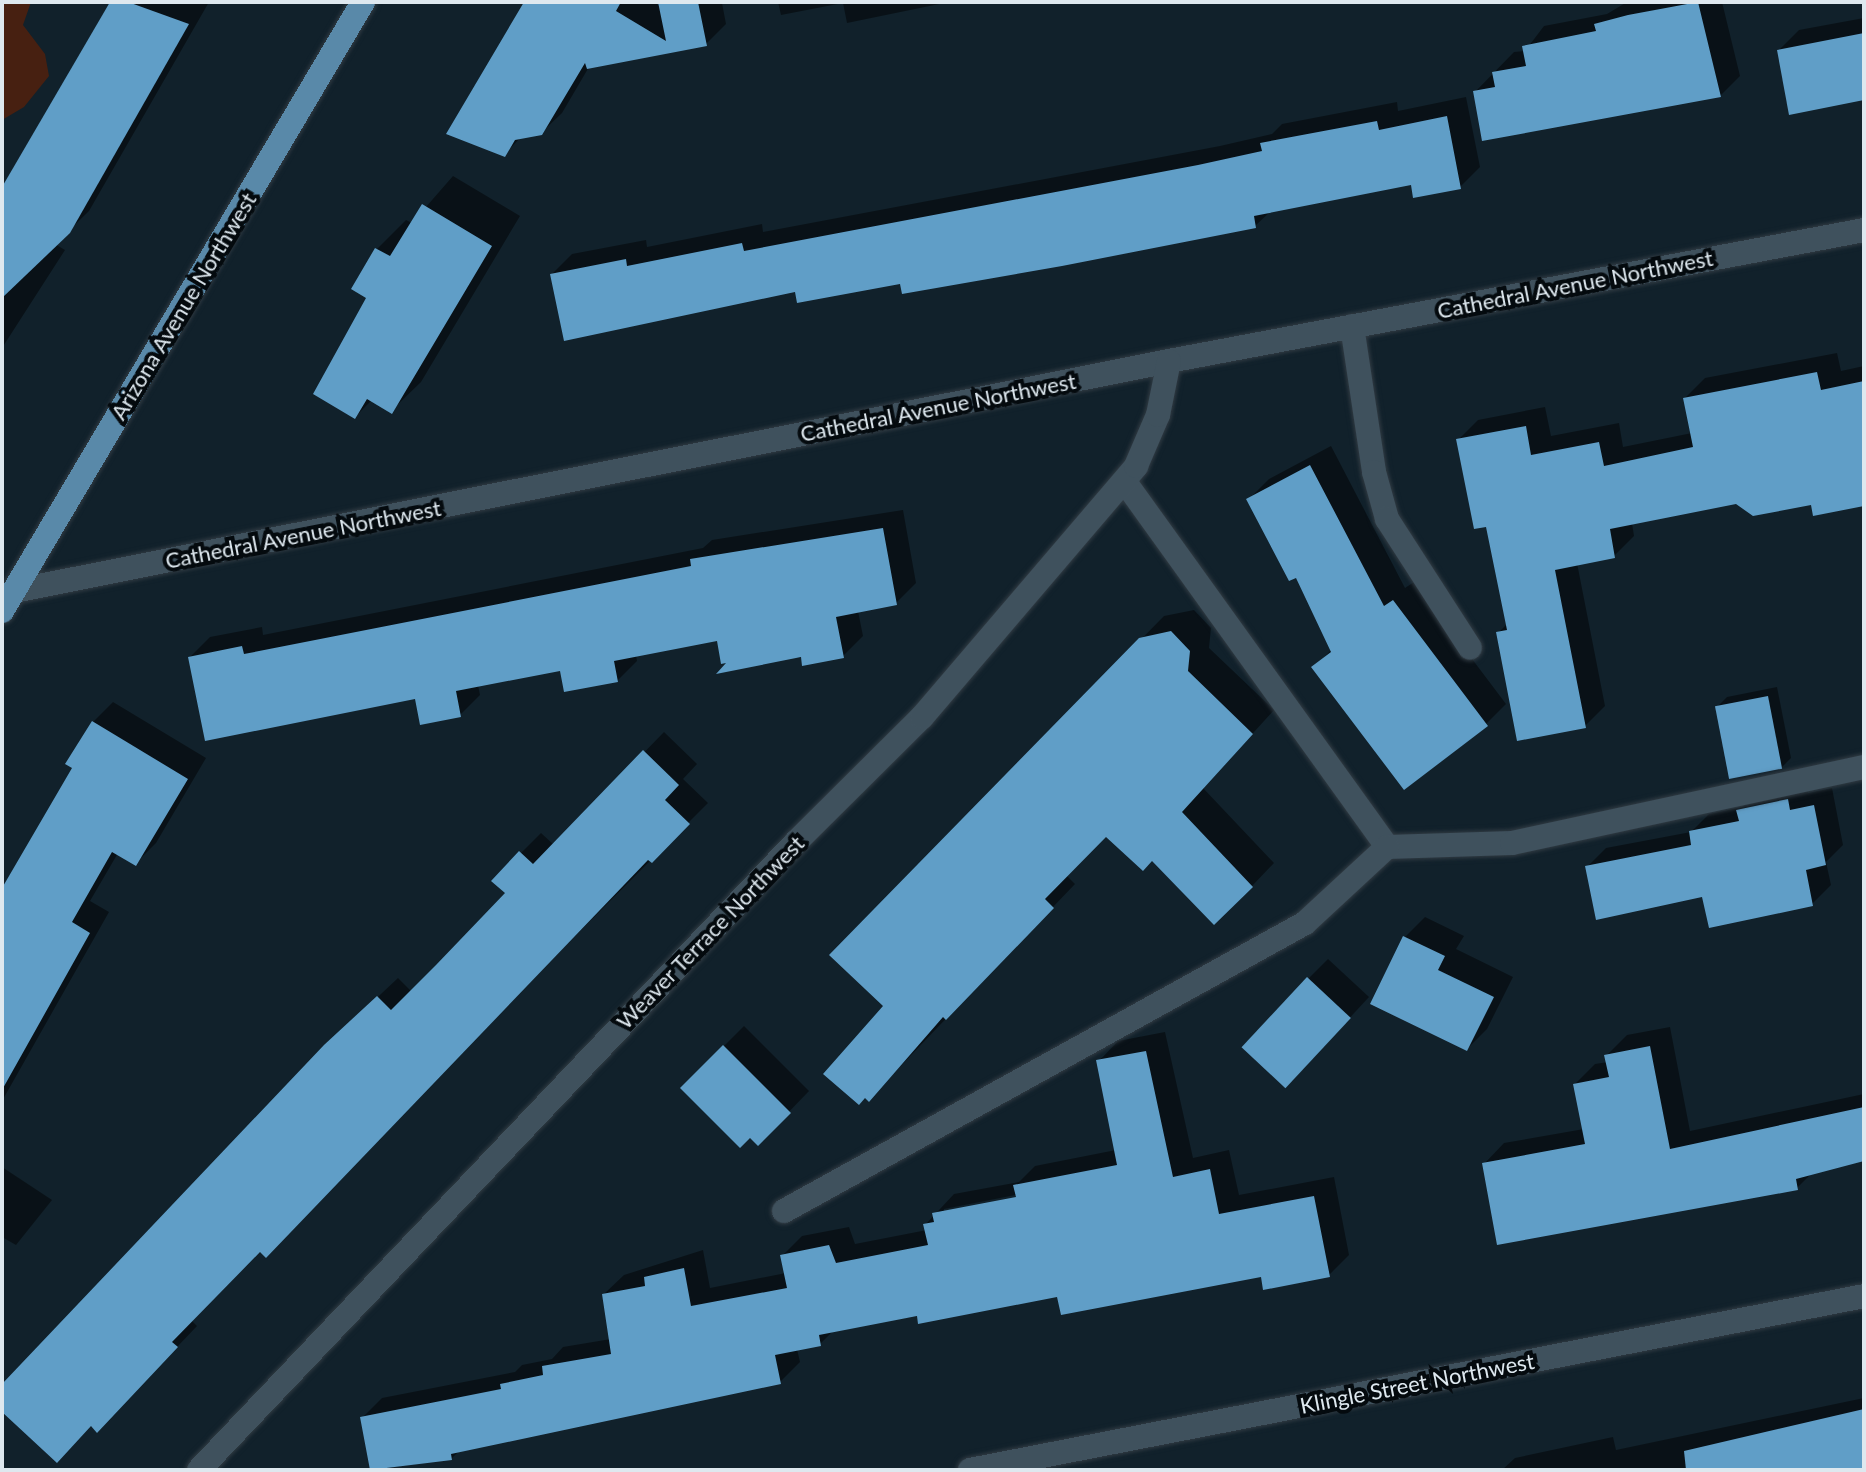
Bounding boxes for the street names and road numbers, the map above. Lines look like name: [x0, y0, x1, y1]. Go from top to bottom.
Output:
street label: Arizona Avenue Northwest: [105, 187, 261, 425]
street label: Cathedral Avenue Northwest: [1435, 244, 1715, 324]
street label: Cathedral Avenue Northwest: [798, 367, 1078, 447]
street label: Cathedral Avenue Northwest: [163, 494, 443, 574]
street label: Weaver Terrace Northwest: [610, 829, 810, 1035]
street label: Klingle Street Northwest: [1298, 1347, 1536, 1419]

